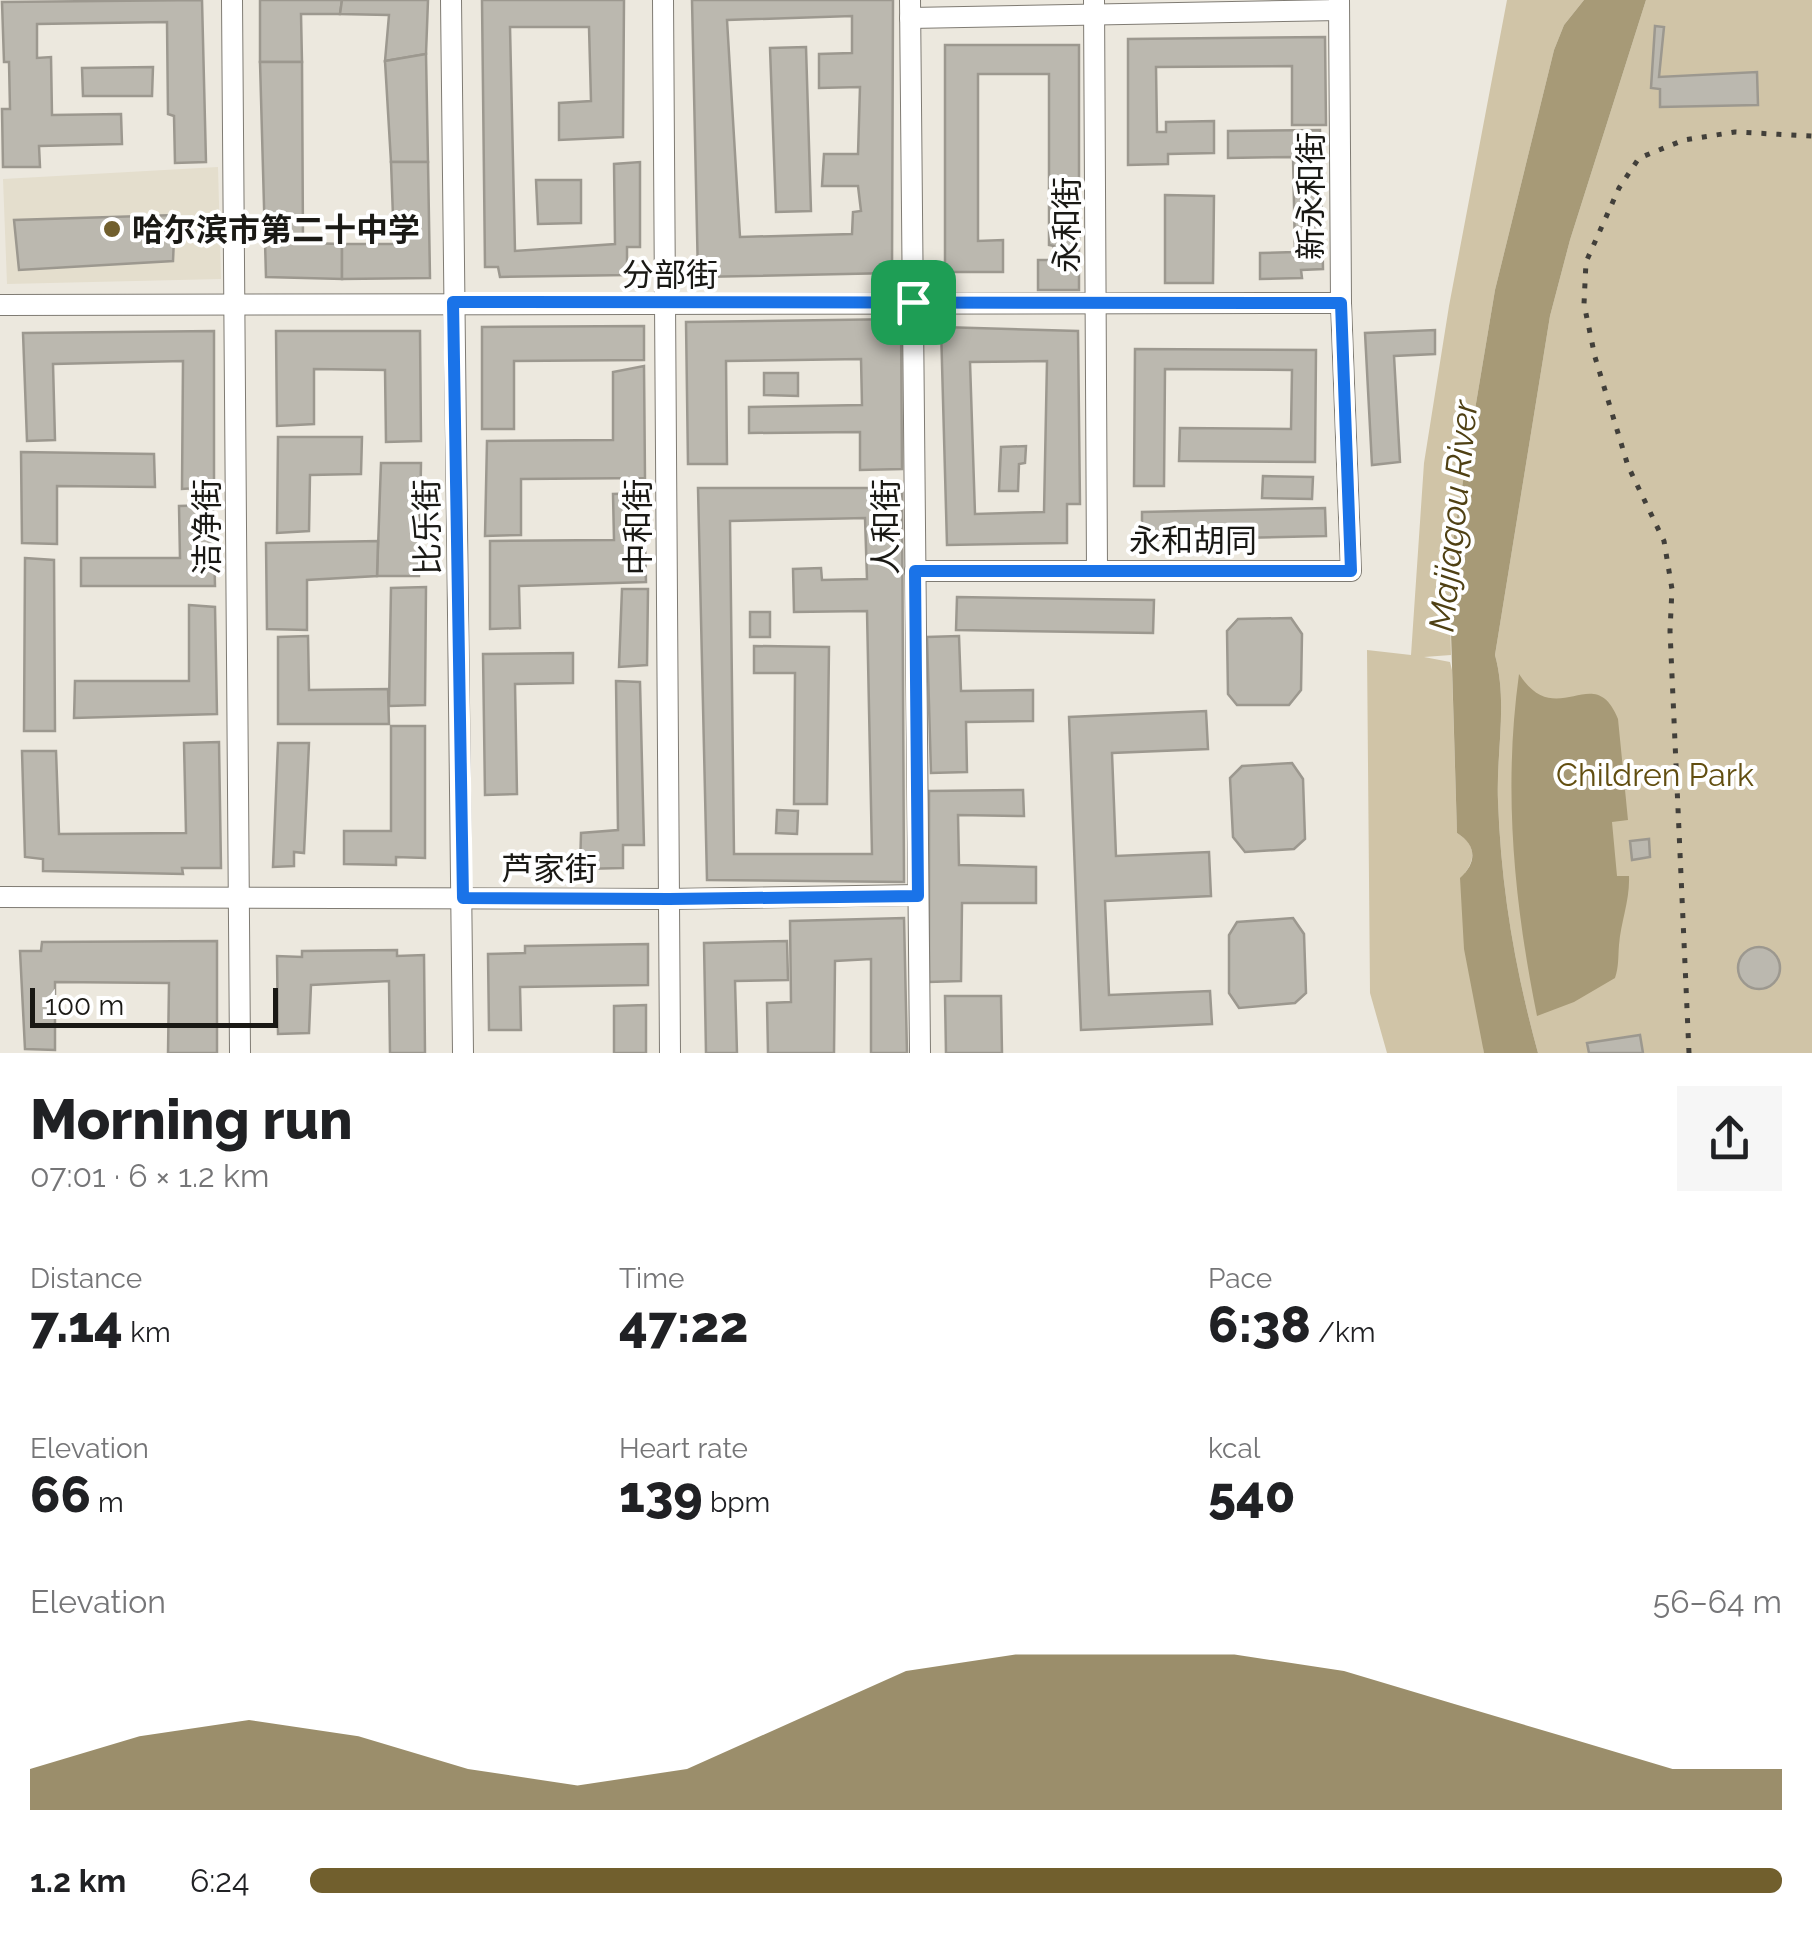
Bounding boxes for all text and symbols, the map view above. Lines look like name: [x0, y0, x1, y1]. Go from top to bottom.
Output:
street label: 新永和街: [1292, 132, 1329, 260]
street label: 永和街: [1048, 177, 1085, 273]
place label: 哈尔滨市第二十中学: [132, 211, 420, 248]
marker: 哈尔滨市第二十中学: [101, 218, 123, 240]
street label: 分部街: [622, 256, 718, 293]
pin: [871, 260, 956, 345]
icon: arrive: [886, 275, 941, 330]
water label: Majiagou River: [1420, 397, 1486, 634]
street label: 洁净街: [188, 479, 225, 575]
street label: 比乐街: [408, 479, 446, 575]
street label: 中和街: [619, 479, 656, 575]
street label: 人和街: [867, 479, 904, 575]
street label: 永和胡同: [1129, 522, 1257, 559]
park label: Children Park: [1556, 756, 1754, 793]
street label: 芦家街: [501, 850, 597, 887]
scale bar: [30, 983, 278, 1028]
text: 100 m: [45, 989, 124, 1022]
button: share: [1677, 1086, 1782, 1191]
text: Morning run: [30, 1087, 353, 1152]
text: 07:01 · 6 × 1.2 km: [30, 1157, 269, 1194]
text: Distance: [30, 1262, 142, 1295]
text: Time: [619, 1262, 684, 1295]
text: Pace: [1208, 1262, 1272, 1295]
text: 7.14: [30, 1295, 123, 1354]
text: 47:22: [619, 1295, 748, 1354]
text: 6:38: [1208, 1295, 1311, 1354]
text: km: [123, 1316, 171, 1349]
text: /km: [1311, 1316, 1376, 1349]
text: Elevation: [30, 1432, 149, 1465]
text: Heart rate: [619, 1432, 748, 1465]
text: kcal: [1208, 1432, 1260, 1465]
text: 66: [30, 1465, 91, 1524]
text: 139: [619, 1465, 703, 1524]
text: 540: [1208, 1465, 1296, 1524]
text: m: [91, 1486, 124, 1519]
text: bpm: [703, 1486, 770, 1519]
text: Elevation: [30, 1583, 166, 1620]
text: 56–64 m: [1653, 1583, 1782, 1620]
text: 1.2 km: [30, 1862, 126, 1899]
text: 6:24: [190, 1862, 249, 1899]

